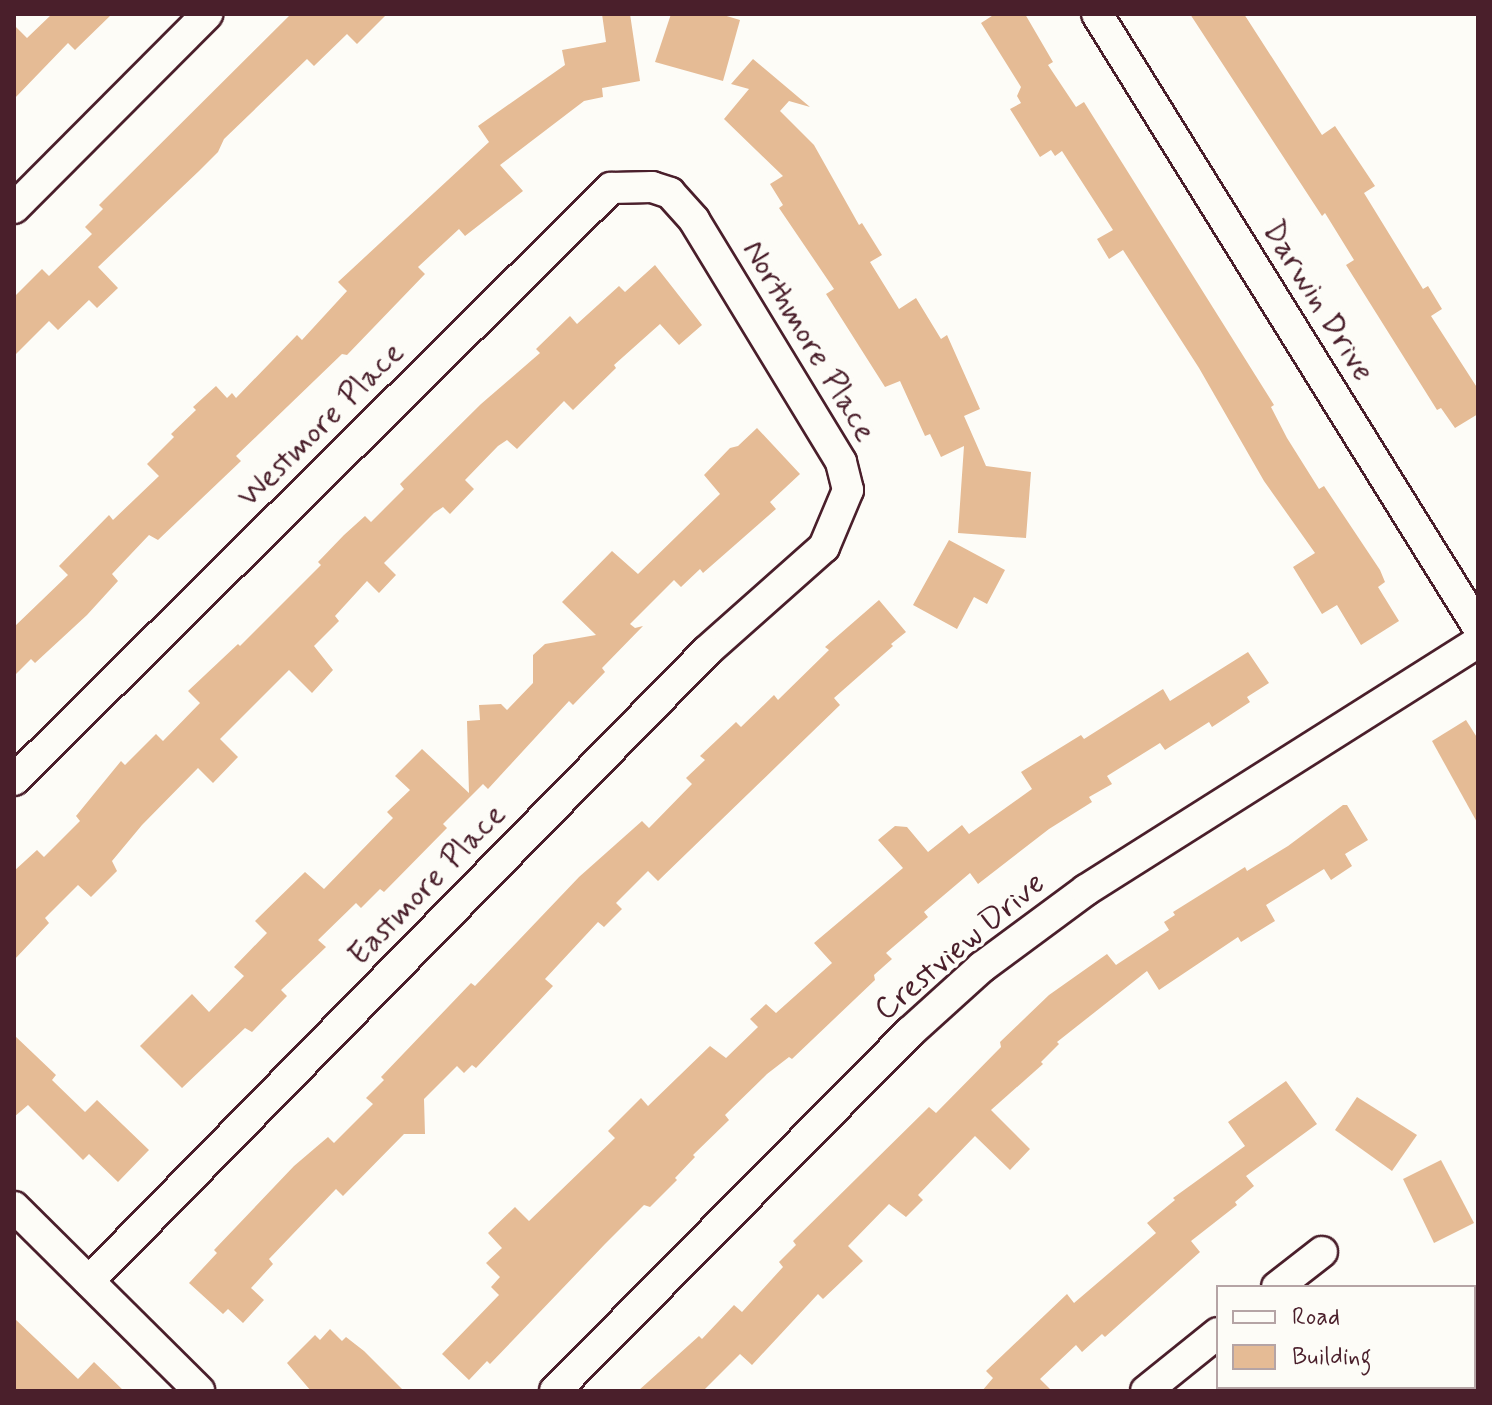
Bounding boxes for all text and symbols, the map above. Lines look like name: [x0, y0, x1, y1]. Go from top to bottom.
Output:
street label: Darwin Drive: [1254, 215, 1382, 387]
street label: Northmore Place: [736, 237, 882, 445]
street label: Westmore Place: [233, 337, 409, 513]
street label: Eastmore Place: [343, 799, 511, 971]
street label: Crestview Drive: [868, 865, 1052, 1029]
legend: [1216, 1285, 1476, 1389]
text: Road: [1292, 1302, 1340, 1333]
text: Building: [1292, 1342, 1372, 1373]

